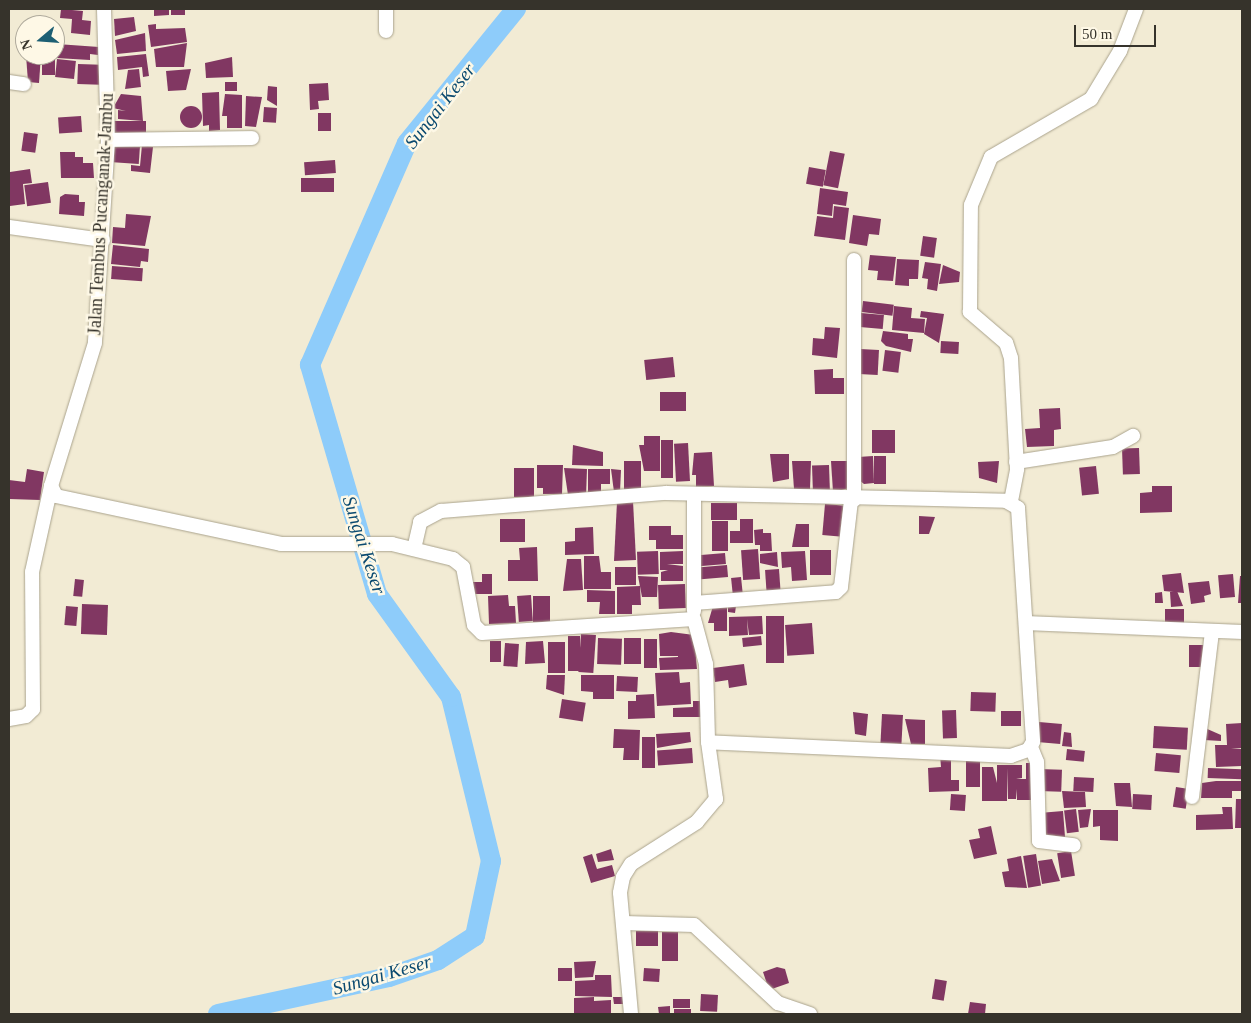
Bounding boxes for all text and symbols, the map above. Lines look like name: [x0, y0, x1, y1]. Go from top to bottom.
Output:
north arrow: [15, 15, 65, 65]
scale bar: [1076, 15, 1158, 47]
text: 50 m: [1082, 26, 1112, 42]
text: N: [18, 37, 35, 52]
water label: Sungai Keser: [400, 59, 480, 153]
street label: Jalan Tembus Pucanganak-Jambu: [84, 92, 118, 336]
water label: Sungai Keser: [337, 493, 391, 597]
water label: Sungai Keser: [330, 950, 434, 1000]

